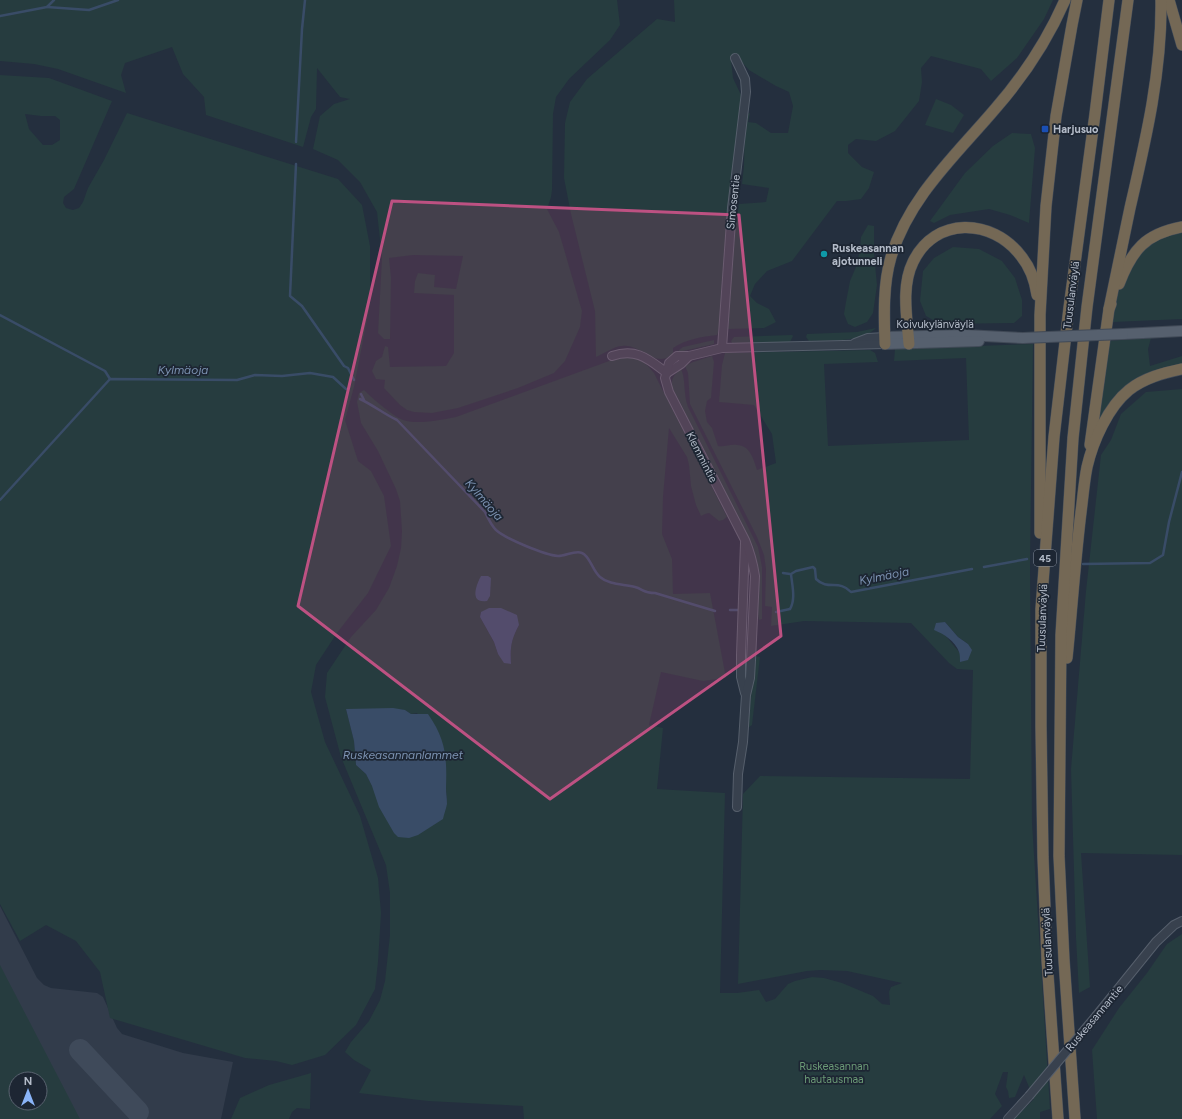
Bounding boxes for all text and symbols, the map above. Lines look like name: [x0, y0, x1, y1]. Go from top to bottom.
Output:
place label: Harjusuo: [1053, 123, 1099, 136]
marker: Harjusuo: [1040, 124, 1050, 134]
street label: Simosentie: [724, 174, 743, 230]
place label: Ruskeasannan ajotunneli: [832, 242, 904, 268]
marker: Ruskeasannan ajotunneli: [819, 249, 829, 259]
street label: Tuusulanväylä: [1061, 260, 1082, 330]
street label: Koivukylänväylä: [896, 318, 974, 331]
water label: Kylmäoja: [158, 363, 208, 377]
street label: Klemmintie: [683, 430, 720, 485]
water label: Kylmäoja: [462, 476, 506, 524]
road number: 45: [1034, 550, 1056, 566]
water label: Kylmäoja: [858, 564, 910, 588]
street label: Tuusulanväylä: [1035, 584, 1050, 652]
water label: Ruskeasannanlammet: [343, 748, 463, 762]
street label: Tuusulanväylä: [1039, 908, 1056, 976]
street label: Ruskeasannantie: [1063, 983, 1126, 1054]
park label: Ruskeasannan hautausmaa: [799, 1060, 869, 1086]
north arrow: [8, 1071, 48, 1111]
text: N: [24, 1075, 32, 1088]

